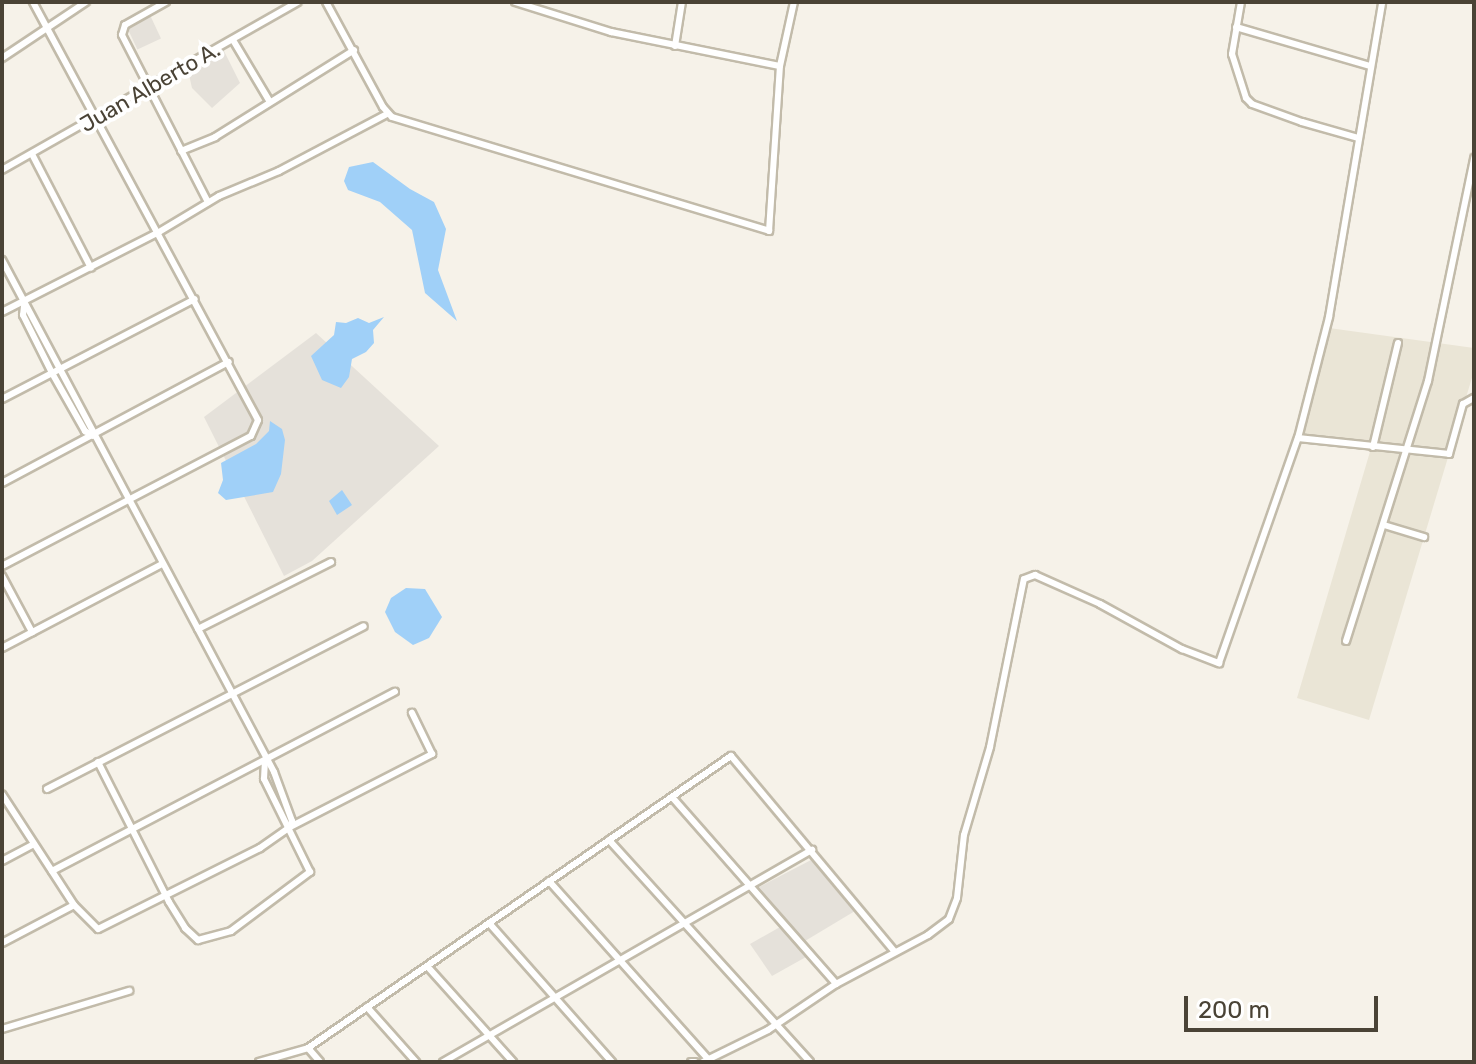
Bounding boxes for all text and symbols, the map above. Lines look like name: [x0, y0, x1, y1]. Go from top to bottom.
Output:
street label: Juan Alberto A.: [75, 36, 225, 138]
scale bar: [1188, 980, 1382, 1030]
text: 200 m: [1198, 996, 1270, 1024]

